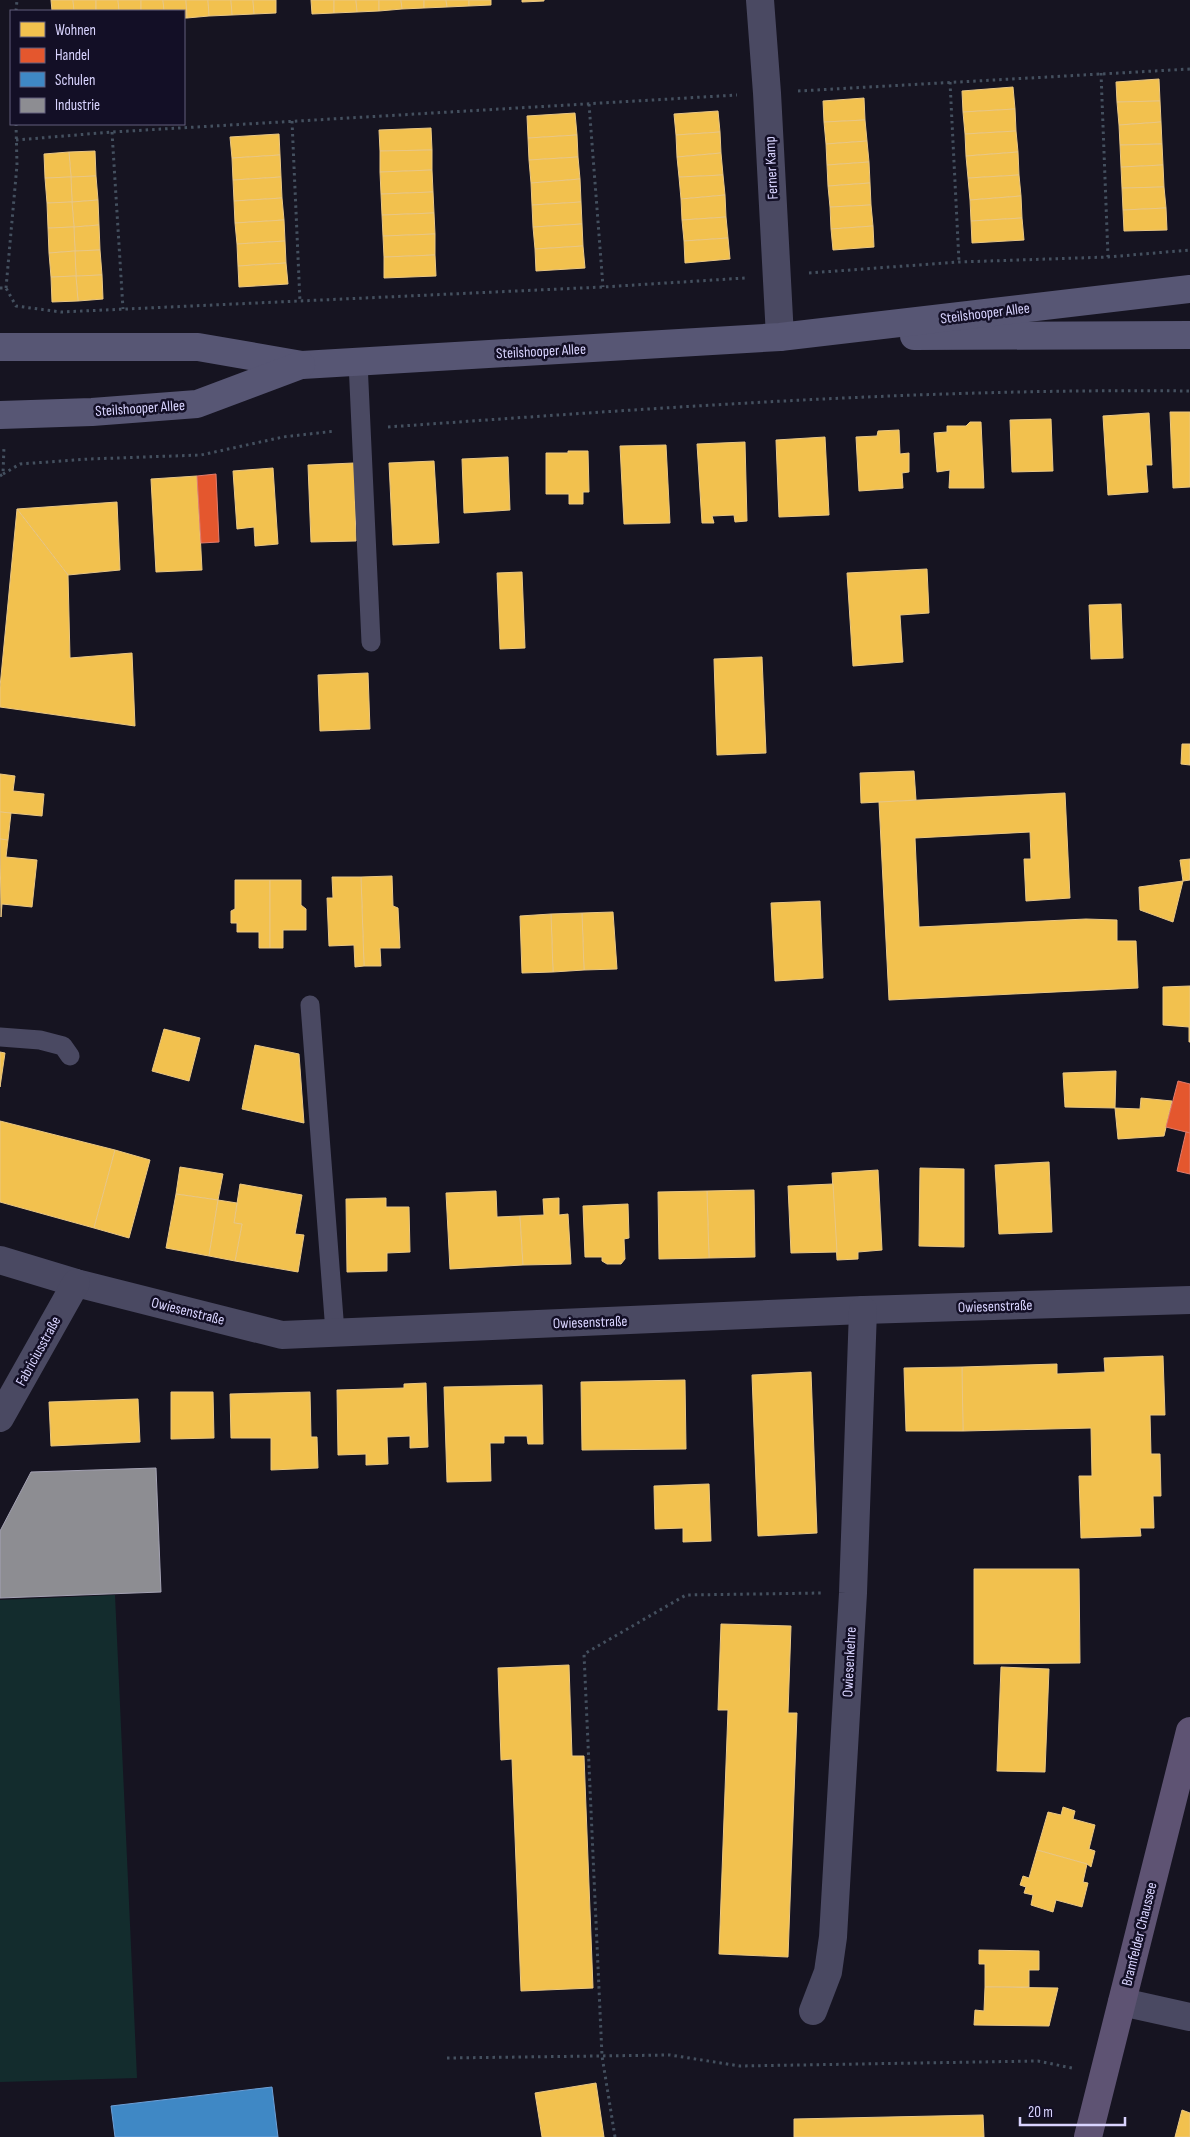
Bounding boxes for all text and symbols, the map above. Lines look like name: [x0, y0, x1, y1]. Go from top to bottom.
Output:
legend: [10, 10, 185, 125]
text: Wohnen: [55, 21, 96, 40]
text: Handel: [55, 46, 90, 65]
text: Schulen: [55, 71, 95, 90]
text: Industrie: [55, 96, 100, 115]
street label: Ferner Kamp: [760, 136, 783, 200]
street label: Steilshooper Allee: [939, 299, 1031, 328]
street label: Steilshooper Allee: [496, 340, 586, 363]
street label: Steilshooper Allee: [95, 396, 186, 421]
street label: Owiesenstraße: [149, 1293, 226, 1330]
street label: Owiesenstraße: [957, 1296, 1033, 1317]
street label: Owiesenstraße: [552, 1312, 628, 1333]
street label: Fabriciusstraße: [11, 1313, 65, 1389]
street label: Owiesenkehre: [838, 1626, 861, 1698]
street label: Bramfelder Chaussee: [1117, 1880, 1162, 1988]
scale bar: [1020, 2094, 1125, 2126]
text: 20 m: [1028, 2103, 1053, 2122]

